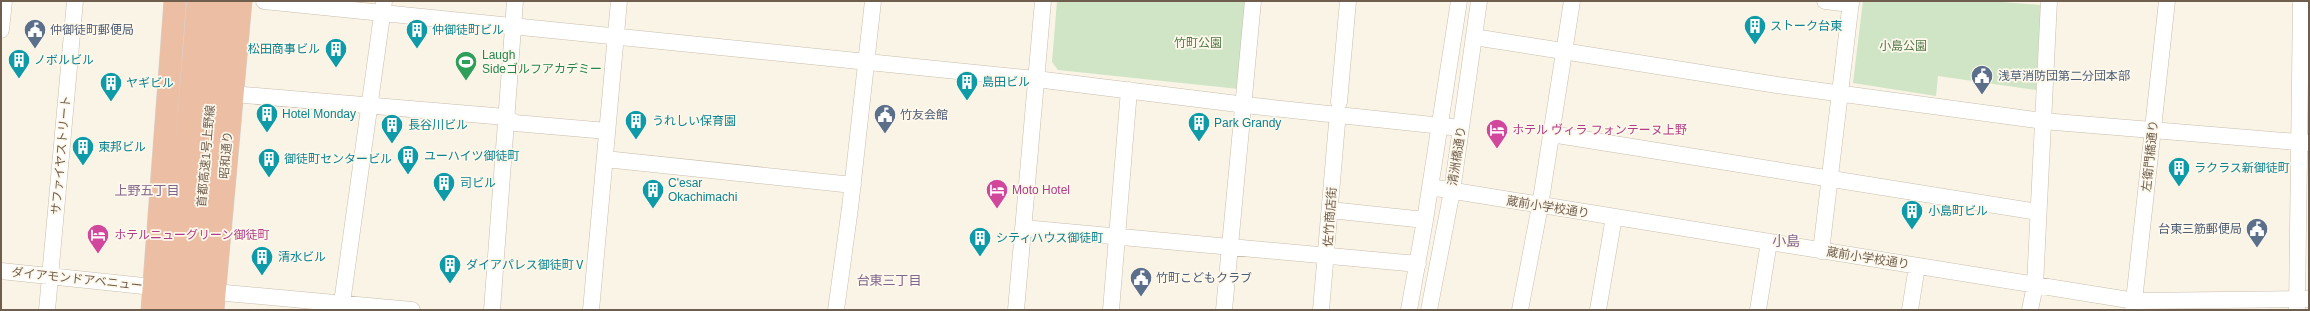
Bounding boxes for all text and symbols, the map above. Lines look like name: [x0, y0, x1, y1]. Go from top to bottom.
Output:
building icon: ストーク台東: [1742, 13, 1768, 46]
public building icon: 仲御徒町郵便局: [22, 17, 48, 50]
building icon: 仲御徒町ビル: [404, 17, 430, 50]
place label: ストーク台東: [1770, 19, 1842, 33]
place label: 仲御徒町郵便局: [50, 23, 134, 37]
place label: 仲御徒町ビル: [432, 23, 504, 37]
building icon: 松田商事ビル: [323, 36, 349, 69]
park label: 竹町公園: [1174, 36, 1222, 50]
park label: 小島公園: [1879, 39, 1927, 53]
place label: 松田商事ビル: [248, 42, 320, 56]
building icon: ノボルビル: [6, 47, 32, 80]
place label: Laugh Sideゴルフアカデミー: [482, 48, 602, 76]
sports icon: Laugh Sideゴルフアカデミー: [453, 49, 479, 82]
place label: ノボルビル: [34, 53, 94, 67]
public building icon: 浅草消防団第二分団本部: [1969, 63, 1995, 96]
building icon: 島田ビル: [954, 69, 980, 102]
place label: 浅草消防団第二分団本部: [1998, 69, 2130, 83]
building icon: ヤギビル: [98, 70, 124, 103]
place label: 島田ビル: [982, 75, 1030, 89]
place label: ヤギビル: [126, 76, 174, 90]
street label: サファイヤストリート: [49, 95, 73, 215]
building icon: Hotel Monday: [254, 101, 280, 134]
public building icon: 竹友会館: [872, 102, 898, 135]
street label: 首都高速1号上野線: [195, 104, 217, 208]
place label: Hotel Monday: [282, 107, 356, 121]
building icon: うれしい保育園: [623, 108, 649, 141]
place label: 竹友会館: [900, 108, 948, 122]
building icon: Park Grandy: [1186, 110, 1212, 143]
building icon: 長谷川ビル: [379, 112, 405, 145]
place label: うれしい保育園: [652, 114, 736, 128]
place label: Park Grandy: [1214, 116, 1281, 130]
hotel icon: ホテル ヴィラ フォンテーヌ上野: [1484, 117, 1510, 150]
place label: 長谷川ビル: [408, 118, 468, 132]
street label: 左衛門橋通り: [2139, 119, 2161, 193]
place label: ホテル ヴィラ フォンテーヌ上野: [1512, 123, 1687, 137]
street label: 清洲橋通り: [1445, 125, 1469, 187]
street label: 昭和通り: [217, 130, 235, 180]
building icon: 東邦ビル: [70, 134, 96, 167]
place label: 東邦ビル: [98, 140, 146, 154]
building icon: ユーハイツ御徒町: [395, 143, 421, 176]
building icon: 御徒町センタービル: [256, 146, 282, 179]
place label: ユーハイツ御徒町: [424, 149, 520, 163]
place label: 御徒町センタービル: [284, 152, 392, 166]
building icon: ラクラス新御徒町: [2166, 155, 2192, 188]
place label: ラクラス新御徒町: [2194, 161, 2290, 175]
building icon: 司ビル: [431, 170, 457, 203]
place label: 司ビル: [460, 176, 496, 190]
place label: C'esar Okachimachi: [668, 176, 737, 204]
building icon: C'esar Okachimachi: [640, 177, 666, 210]
hotel icon: Moto Hotel: [984, 177, 1010, 210]
district label: 上野五丁目: [114, 183, 180, 198]
place label: Moto Hotel: [1012, 183, 1070, 197]
street label: 佐竹商店街: [1321, 187, 1339, 247]
street label: 蔵前小学校通り: [1505, 194, 1591, 220]
building icon: 小島町ビル: [1899, 198, 1925, 231]
place label: 小島町ビル: [1928, 204, 1988, 218]
public building icon: 台東三筋郵便局: [2244, 216, 2270, 249]
hotel icon: ホテルニューグリーン御徒町: [85, 222, 111, 255]
place label: 台東三筋郵便局: [2158, 222, 2242, 236]
building icon: シティハウス御徒町: [967, 225, 993, 258]
place label: ホテルニューグリーン御徒町: [114, 228, 269, 242]
place label: シティハウス御徒町: [996, 231, 1103, 245]
district label: 小島: [1772, 233, 1800, 249]
building icon: 清水ビル: [249, 244, 275, 277]
street label: 蔵前小学校通り: [1825, 245, 1911, 271]
place label: 清水ビル: [278, 250, 326, 264]
building icon: ダイアパレス御徒町Ⅴ: [437, 252, 463, 285]
place label: ダイアパレス御徒町Ⅴ: [466, 258, 586, 272]
street label: ダイアモンドアベニュー: [11, 265, 143, 293]
public building icon: 竹町こどもクラブ: [1128, 265, 1154, 298]
place label: 竹町こどもクラブ: [1156, 271, 1252, 285]
district label: 台東三丁目: [856, 273, 922, 288]

